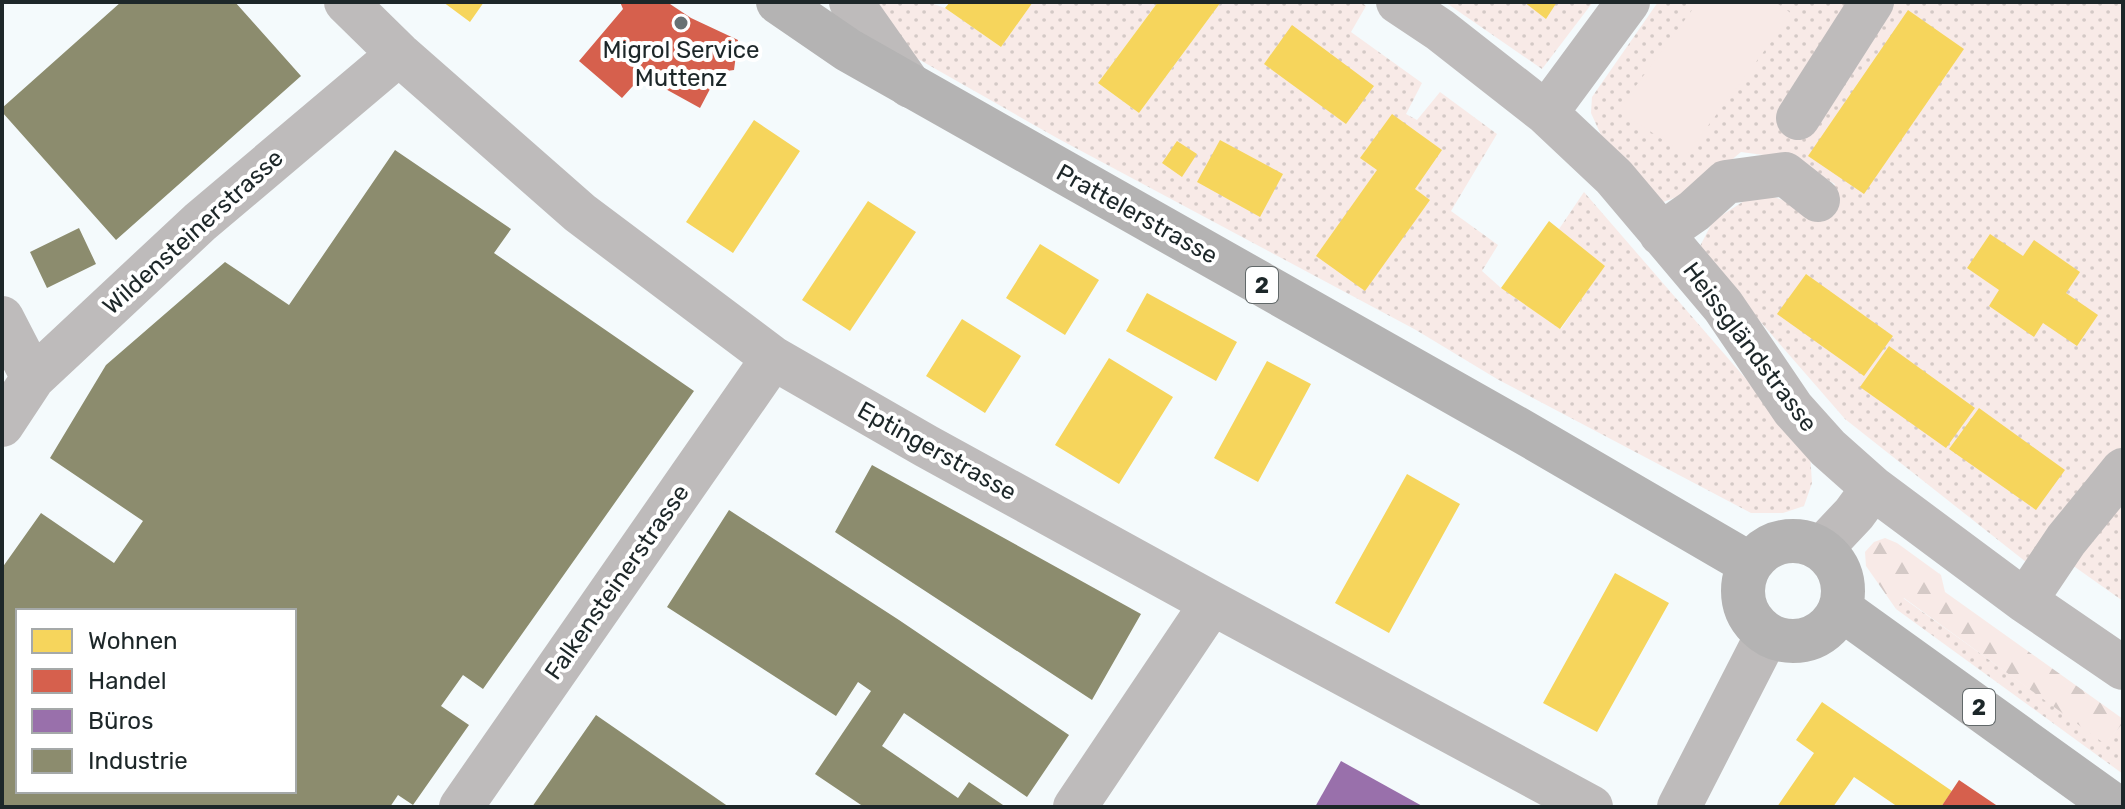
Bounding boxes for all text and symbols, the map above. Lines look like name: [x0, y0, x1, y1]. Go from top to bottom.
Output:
marker: Migrol Service Muttenz: [672, 14, 690, 32]
place label: Migrol Service Muttenz: [603, 36, 759, 92]
street label: Wildensteinerstrasse: [97, 144, 289, 320]
street label: Prattelerstrasse: [1052, 158, 1222, 270]
street label: Heissgländstrasse: [1677, 257, 1823, 437]
road number: 2: [1246, 267, 1278, 303]
street label: Eptingerstrasse: [853, 396, 1021, 506]
street label: Falkensteinerstrasse: [539, 479, 695, 685]
legend: [16, 609, 296, 793]
text: Wohnen: [88, 627, 178, 655]
text: Handel: [88, 667, 166, 695]
road number: 2: [1963, 689, 1995, 725]
text: Büros: [88, 707, 153, 735]
text: Industrie: [88, 747, 188, 775]

